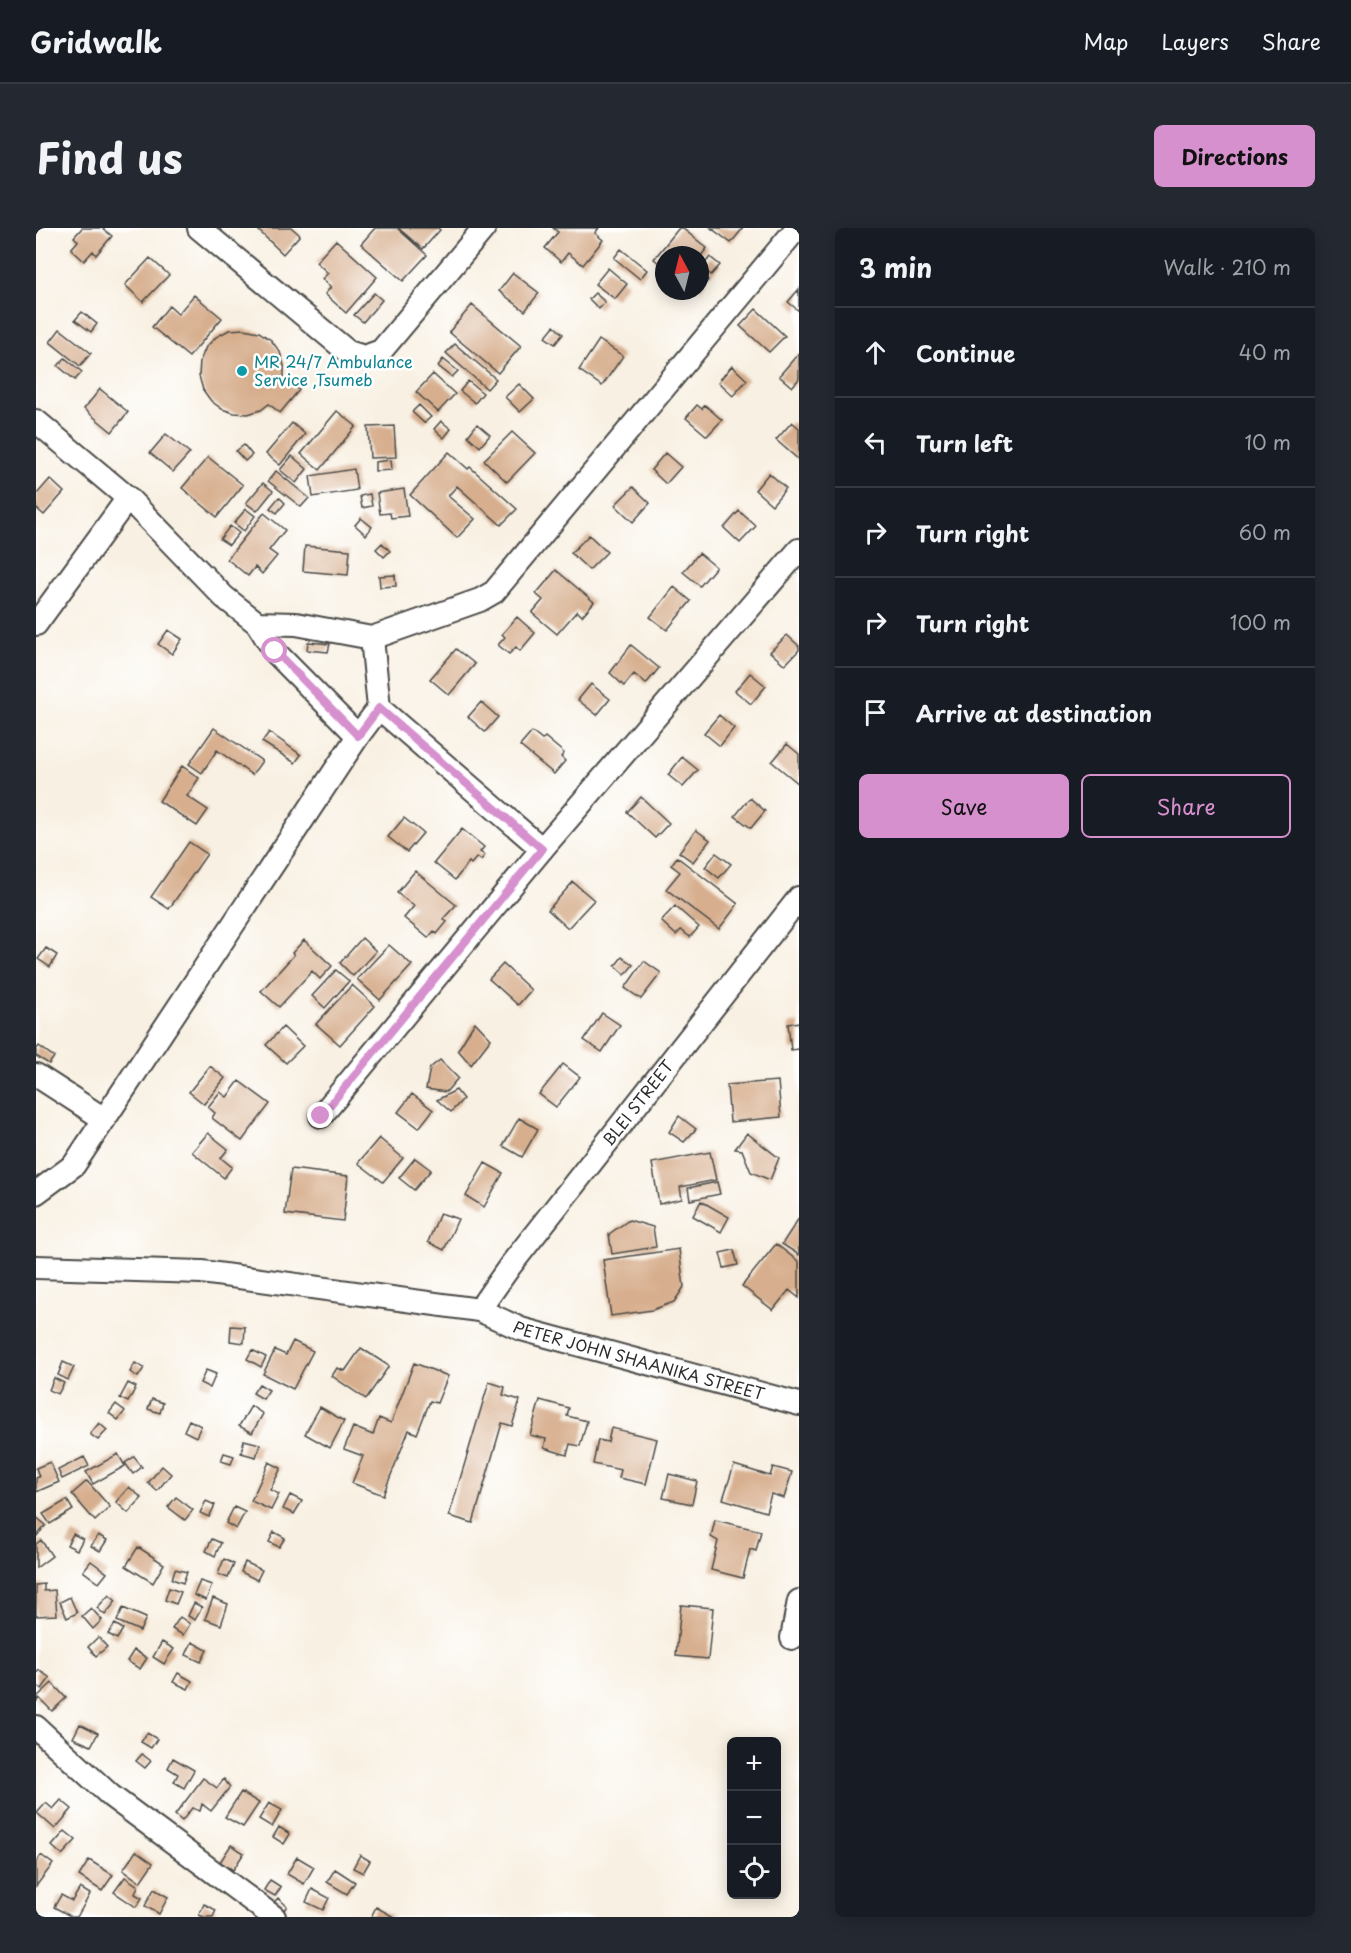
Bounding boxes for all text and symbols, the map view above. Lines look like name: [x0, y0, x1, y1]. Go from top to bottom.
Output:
text: Gridwalk: [30, 20, 162, 63]
text: Map: [1084, 25, 1128, 57]
text: Layers: [1161, 25, 1229, 57]
text: Share: [1262, 25, 1321, 57]
text: Find us: [36, 125, 183, 188]
button: Directions: [1154, 125, 1315, 187]
north arrow: [655, 246, 709, 300]
text: 3 min: [859, 248, 932, 287]
text: Walk · 210 m: [1164, 252, 1291, 282]
icon: ahead: [859, 336, 892, 369]
text: Continue: [916, 336, 1015, 369]
text: 40 m: [1239, 337, 1291, 367]
place label: MR 24/7 Ambulance Service ,Tsumeb: [254, 349, 413, 391]
marker: MR 24/7 Ambulance Service ,Tsumeb: [235, 364, 249, 378]
icon: left: [859, 426, 892, 459]
text: Turn left: [916, 426, 1013, 459]
text: 10 m: [1244, 427, 1291, 457]
icon: right: [859, 516, 892, 549]
text: Turn right: [916, 516, 1029, 549]
text: 60 m: [1239, 517, 1291, 547]
icon: right: [859, 606, 892, 639]
text: Turn right: [916, 606, 1029, 639]
text: 100 m: [1230, 607, 1291, 637]
route start: [261, 637, 287, 663]
icon: arrive: [859, 696, 892, 729]
text: Arrive at destination: [916, 696, 1152, 729]
button: Save: [859, 774, 1069, 838]
button: Share: [1081, 774, 1291, 838]
street label: BLEI STREET: [596, 1054, 678, 1150]
route end: [307, 1102, 333, 1128]
street label: PETER JOHN SHAANIKA STREET: [510, 1314, 768, 1405]
map controls: [727, 1737, 781, 1899]
button: +: [727, 1737, 781, 1791]
button: −: [727, 1791, 781, 1845]
button: locate: [727, 1845, 781, 1899]

